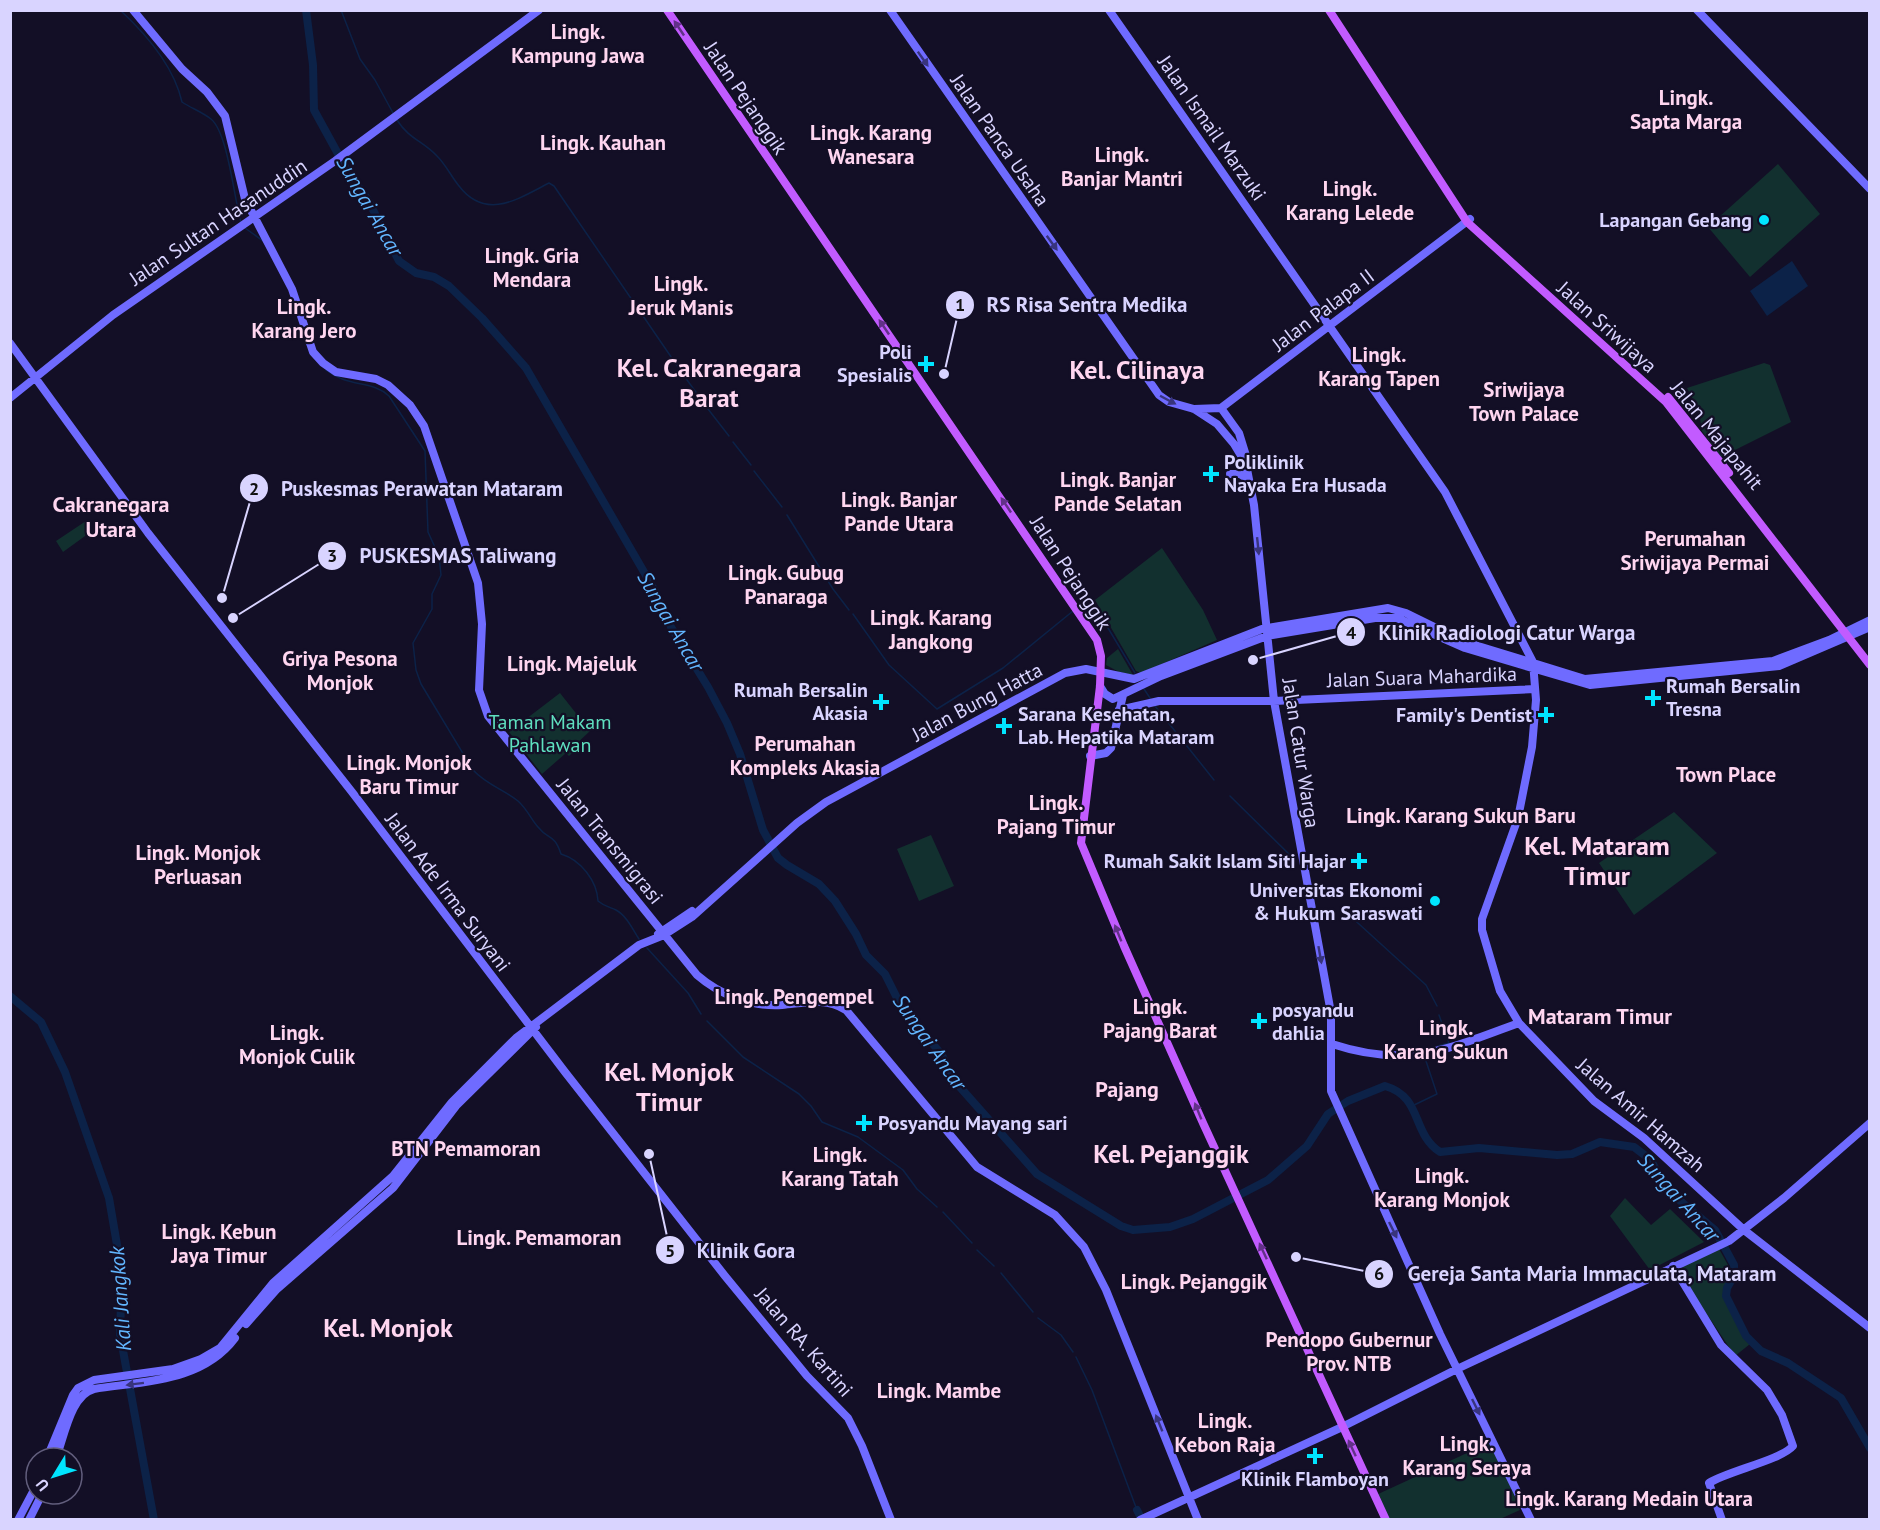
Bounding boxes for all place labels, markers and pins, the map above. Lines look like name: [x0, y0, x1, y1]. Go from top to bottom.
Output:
place label: Lapangan Gebang: [1599, 207, 1752, 233]
marker: Lapangan Gebang: [1757, 213, 1771, 227]
callout: RS Risa Sentra Medika: [945, 285, 1199, 324]
place label: Poli Spesialis: [837, 339, 912, 388]
marker: Poli Spesialis: [917, 355, 935, 373]
place label: Poliklinik Nayaka Era Husada: [1224, 449, 1387, 498]
marker: Poliklinik Nayaka Era Husada: [1202, 465, 1220, 483]
callout: Puskesmas Perawatan Mataram: [239, 469, 575, 508]
callout: PUSKESMAS Taliwang: [317, 536, 569, 575]
callout: Klinik Radiologi Catur Warga: [1336, 613, 1648, 652]
place label: Rumah Bersalin Tresna: [1666, 673, 1800, 722]
place label: Rumah Bersalin Akasia: [734, 677, 868, 726]
marker: Rumah Bersalin Tresna: [1644, 689, 1662, 707]
marker: Rumah Bersalin Akasia: [872, 693, 890, 711]
place label: Sarana Kesehatan, Lab. Hepatika Mataram: [1018, 701, 1214, 750]
place label: Family's Dentist: [1396, 702, 1532, 728]
marker: Family's Dentist: [1537, 706, 1555, 724]
marker: Sarana Kesehatan, Lab. Hepatika Mataram: [995, 717, 1013, 735]
place label: Rumah Sakit Islam Siti Hajar: [1104, 848, 1346, 874]
marker: Rumah Sakit Islam Siti Hajar: [1350, 852, 1368, 870]
place label: Universitas Ekonomi & Hukum Saraswati: [1250, 877, 1423, 926]
marker: Universitas Ekonomi & Hukum Saraswati: [1428, 894, 1442, 908]
place label: posyandu dahlia: [1272, 997, 1354, 1046]
marker: posyandu dahlia: [1250, 1012, 1268, 1030]
place label: Posyandu Mayang sari: [878, 1110, 1068, 1136]
marker: Posyandu Mayang sari: [855, 1114, 873, 1132]
callout: Klinik Gora: [655, 1231, 808, 1270]
callout: Gereja Santa Maria Immaculata, Mataram: [1364, 1255, 1789, 1294]
marker: Klinik Flamboyan: [1306, 1447, 1324, 1465]
place label: Klinik Flamboyan: [1241, 1466, 1389, 1492]

